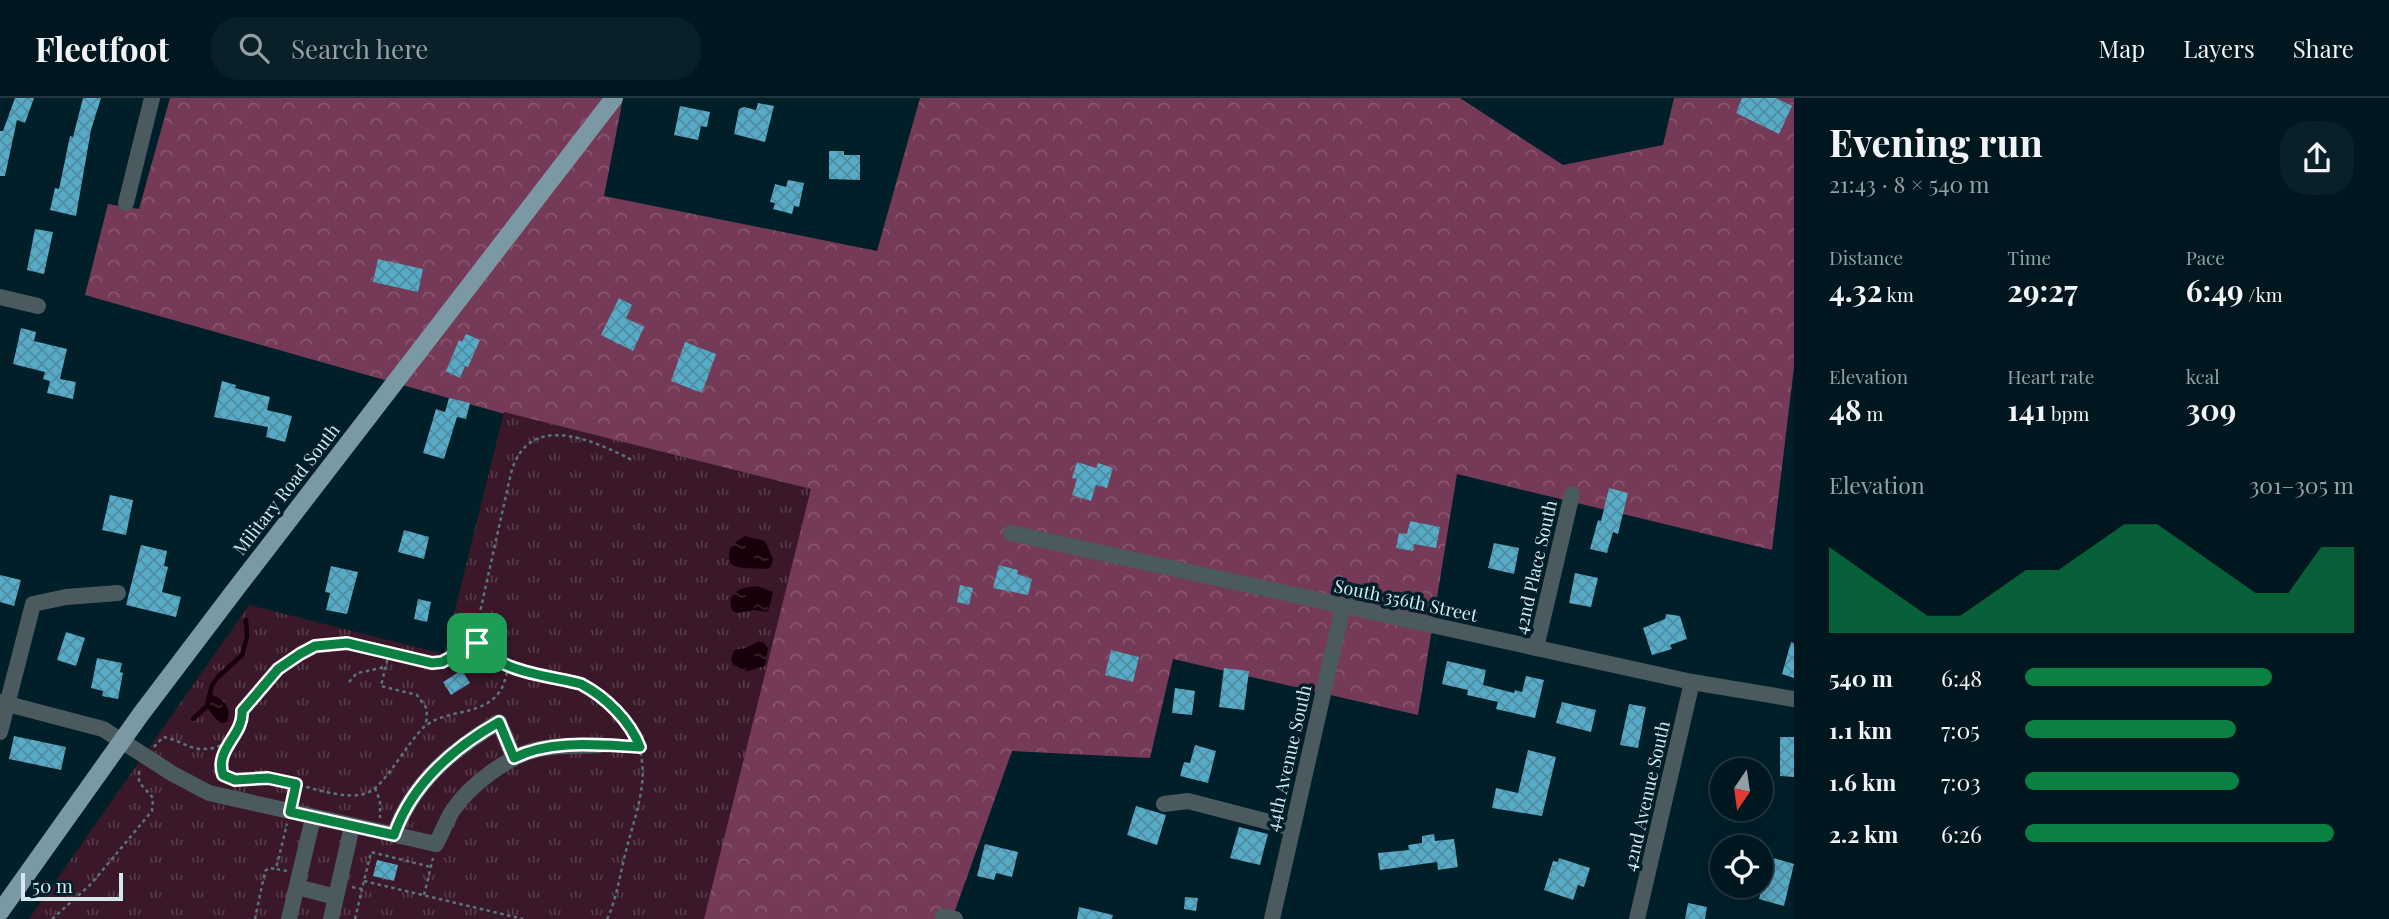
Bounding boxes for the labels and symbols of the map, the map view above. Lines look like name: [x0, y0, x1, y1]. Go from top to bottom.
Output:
street label: Military Road South: [227, 418, 345, 560]
street label: 42nd Place South: [1508, 497, 1562, 636]
street label: South 356th Street: [1332, 573, 1481, 627]
pin: [447, 613, 507, 673]
street label: 44th Avenue South: [1259, 682, 1317, 834]
street label: 42nd Avenue South: [1617, 718, 1675, 873]
north arrow: [1710, 758, 1773, 821]
scale bar: [21, 870, 122, 902]

